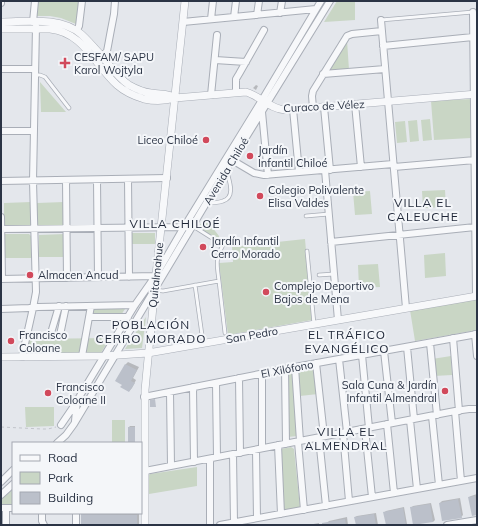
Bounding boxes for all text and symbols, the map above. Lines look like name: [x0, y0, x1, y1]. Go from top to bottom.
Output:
place label: CESFAM/ SAPU Karol Wojtyla: [74, 50, 154, 77]
marker: CESFAM/ SAPU Karol Wojtyla: [59, 57, 71, 69]
street label: Curaco de Vélez: [283, 97, 365, 115]
place label: Liceo Chiloé: [137, 133, 198, 147]
street label: Avenida Chiloé: [200, 135, 252, 207]
marker: Liceo Chiloé: [201, 135, 211, 145]
place label: Jardín Infantil Chiloé: [258, 143, 327, 170]
marker: Jardín Infantil Chiloé: [245, 151, 255, 161]
place label: Colegio Polivalente Elisa Valdes: [268, 183, 364, 210]
marker: Colegio Polivalente Elisa Valdes: [255, 191, 265, 201]
district label: VILLA EL CALEUCHE: [387, 195, 459, 224]
district label: VILLA CHILOÉ: [129, 216, 221, 231]
place label: Jardín Infantil Cerro Morado: [211, 234, 280, 261]
street label: Quitalmahue: [146, 242, 166, 308]
marker: Jardín Infantil Cerro Morado: [198, 242, 208, 252]
place label: Almacen Ancud: [38, 268, 119, 282]
marker: Almacen Ancud: [25, 270, 35, 280]
place label: Complejo Deportivo Bajos de Mena: [274, 279, 374, 306]
marker: Complejo Deportivo Bajos de Mena: [261, 287, 271, 297]
district label: POBLACIÓN CERRO MORADO: [96, 317, 206, 346]
street label: San Pedro: [225, 324, 279, 346]
district label: EL TRÁFICO EVANGÉLICO: [304, 327, 390, 356]
place label: Francisco Coloane: [19, 328, 67, 355]
marker: Francisco Coloane: [6, 336, 16, 346]
street label: El Xilófono: [260, 357, 314, 381]
place label: Sala Cuna & Jardín Infantil Almendral: [342, 378, 437, 405]
place label: Francisco Coloane II: [56, 380, 106, 407]
marker: Sala Cuna & Jardín Infantil Almendral: [440, 386, 450, 396]
marker: Francisco Coloane II: [43, 388, 53, 398]
district label: VILLA EL ALMENDRAL: [304, 424, 388, 453]
legend: [12, 442, 142, 514]
text: Road: [48, 450, 77, 465]
text: Park: [48, 470, 74, 485]
text: Building: [48, 490, 93, 505]

